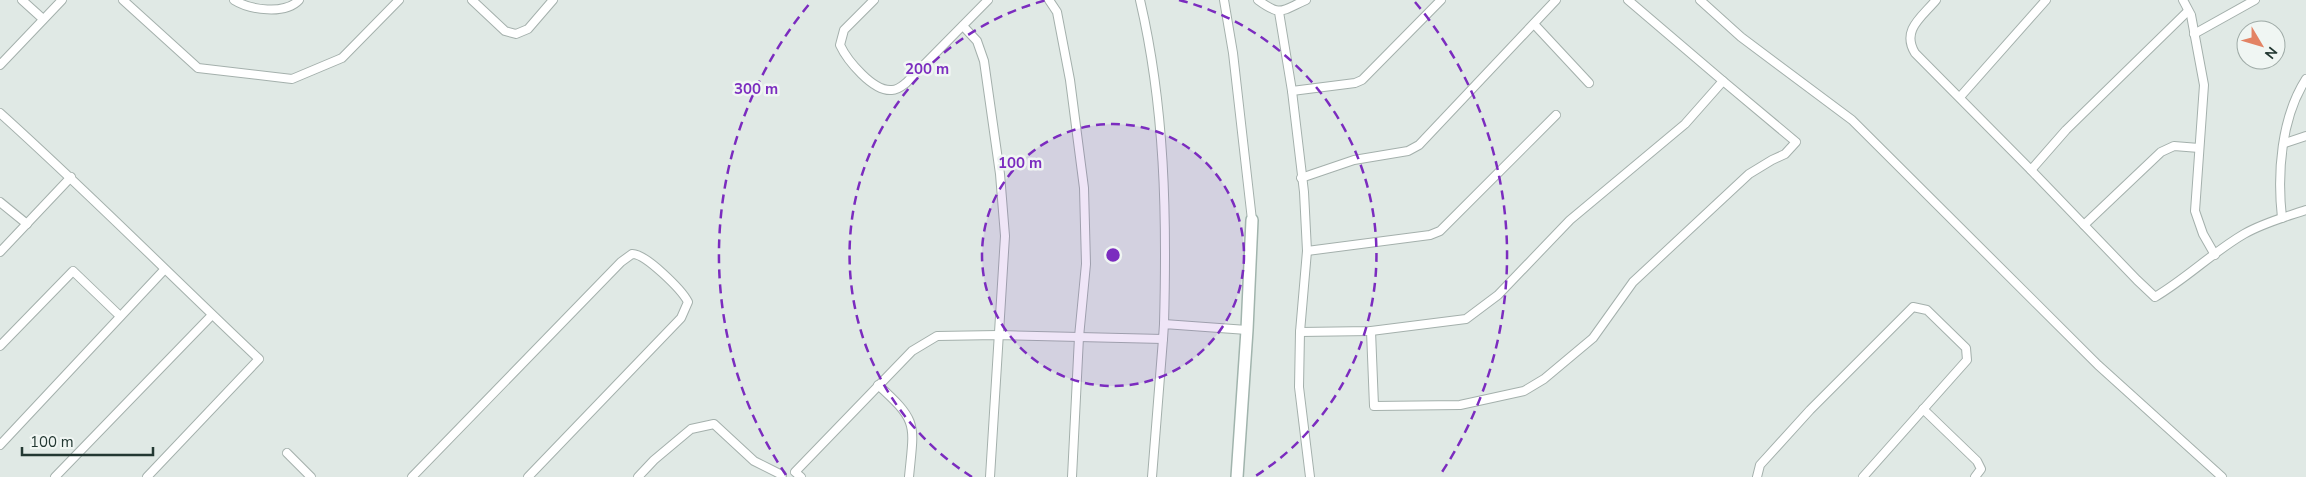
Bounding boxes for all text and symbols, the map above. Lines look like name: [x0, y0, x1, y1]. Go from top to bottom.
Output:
north arrow: [2236, 20, 2286, 70]
text: N: [2260, 43, 2282, 63]
text: 200 m: [905, 59, 949, 79]
text: 300 m: [734, 79, 778, 99]
text: 100 m: [998, 153, 1042, 173]
centre of rings: [1104, 246, 1122, 264]
scale bar: [22, 424, 154, 456]
text: 100 m: [30, 432, 74, 452]

